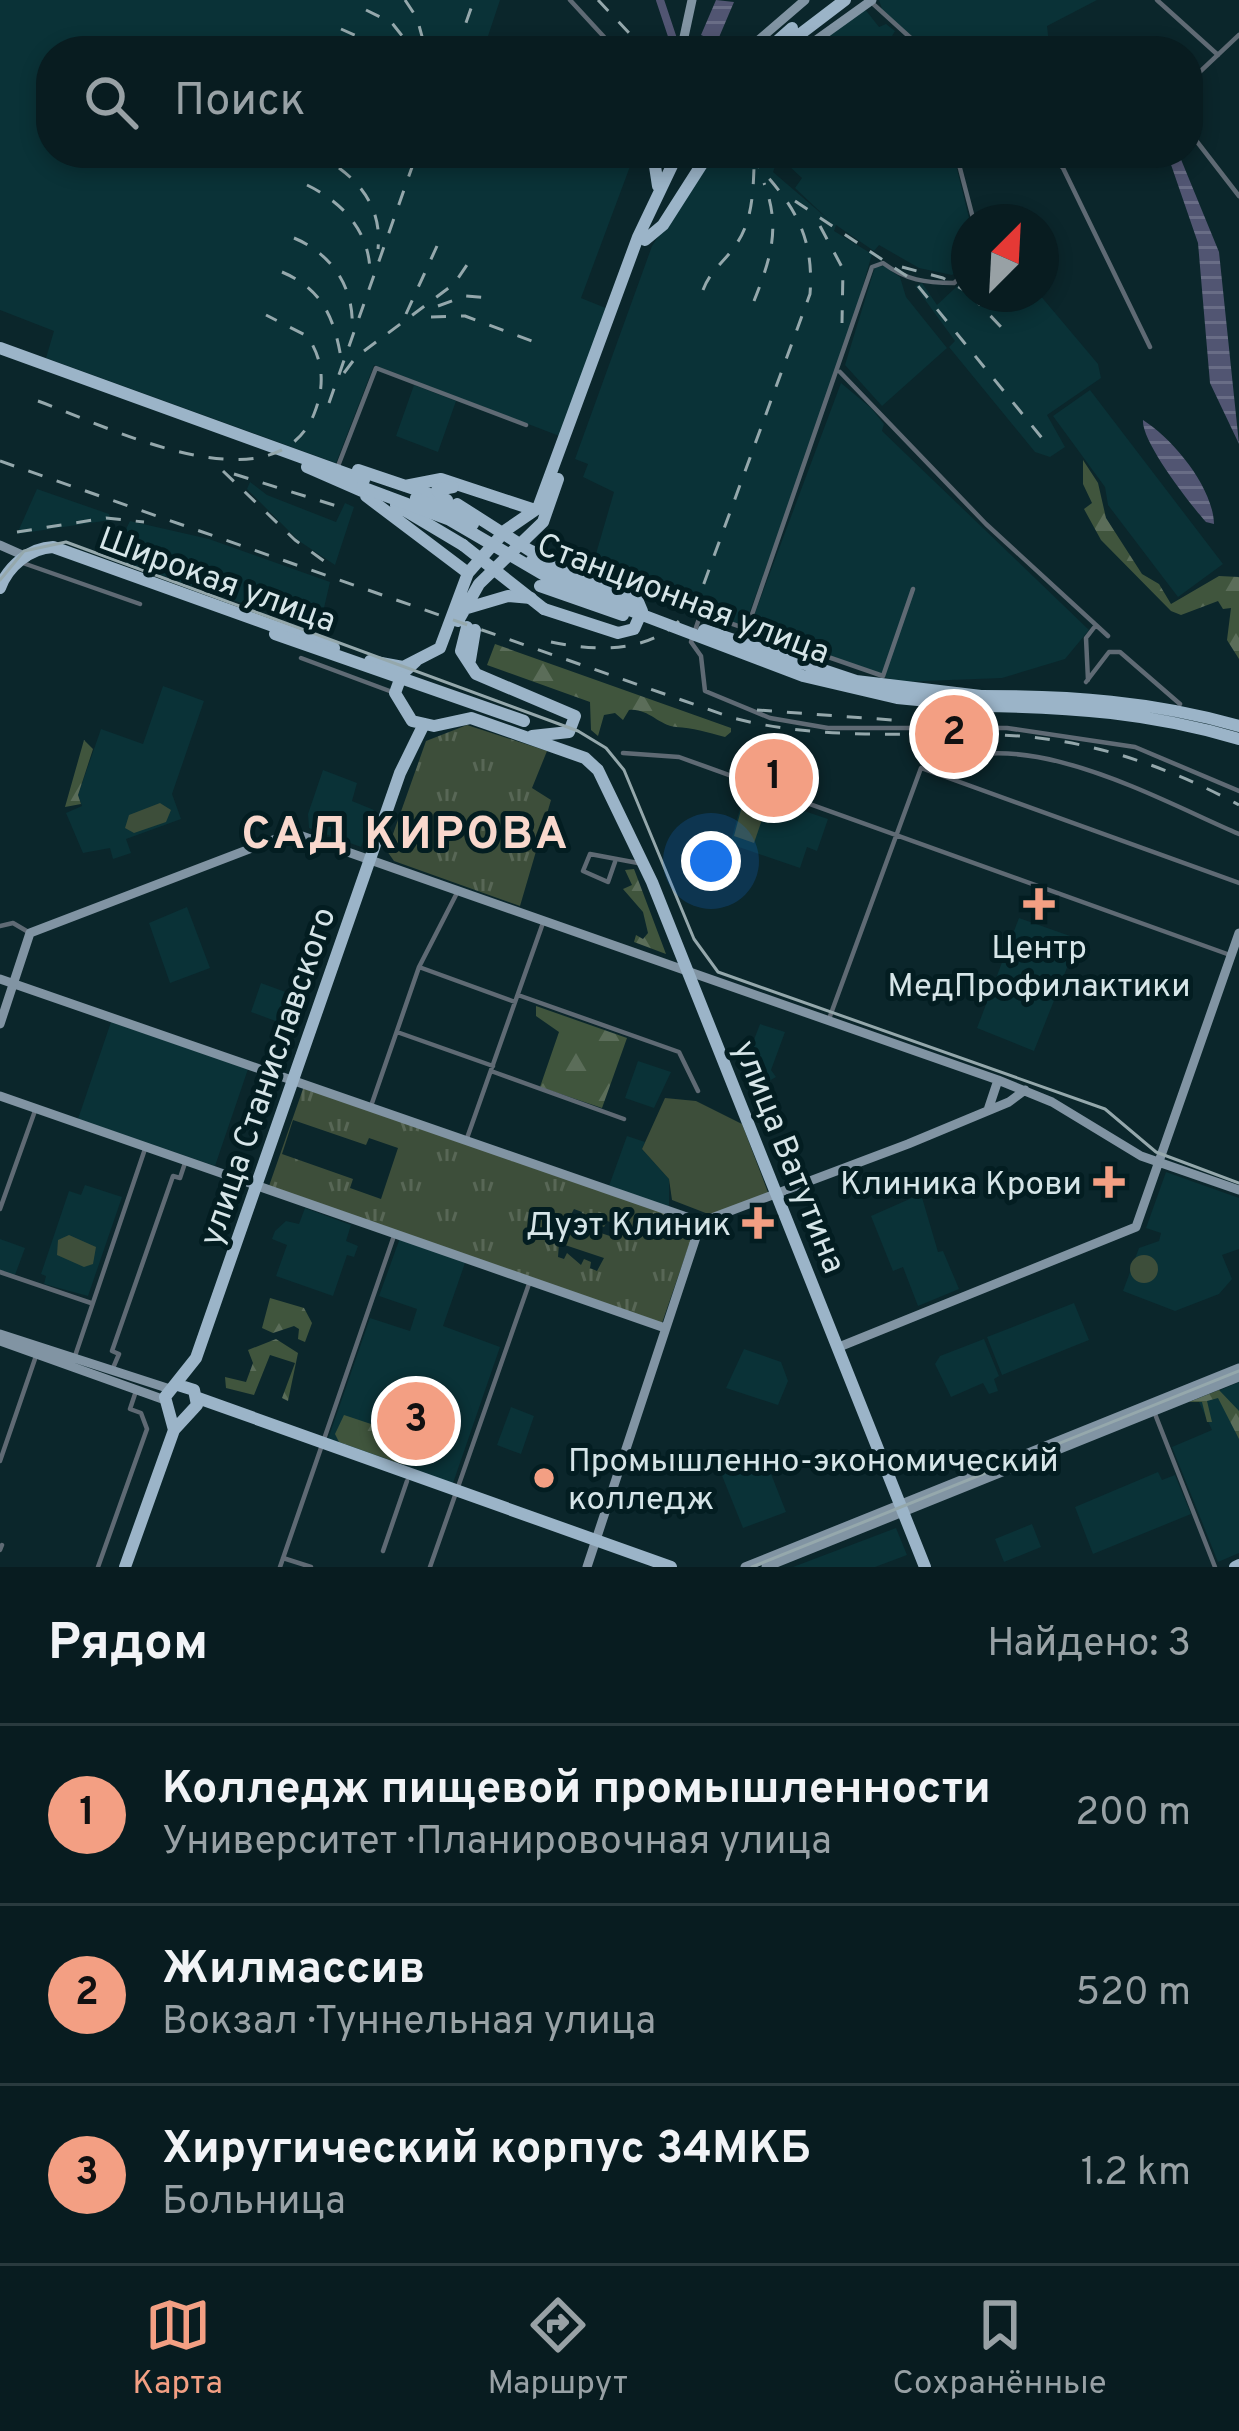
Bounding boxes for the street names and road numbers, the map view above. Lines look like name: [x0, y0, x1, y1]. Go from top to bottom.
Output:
street label: Широкая улица: [92, 519, 341, 644]
street label: Станционная улица: [530, 526, 835, 676]
street label: улица Станиславского: [192, 903, 347, 1252]
street label: улица Ватутина: [721, 1035, 853, 1280]

